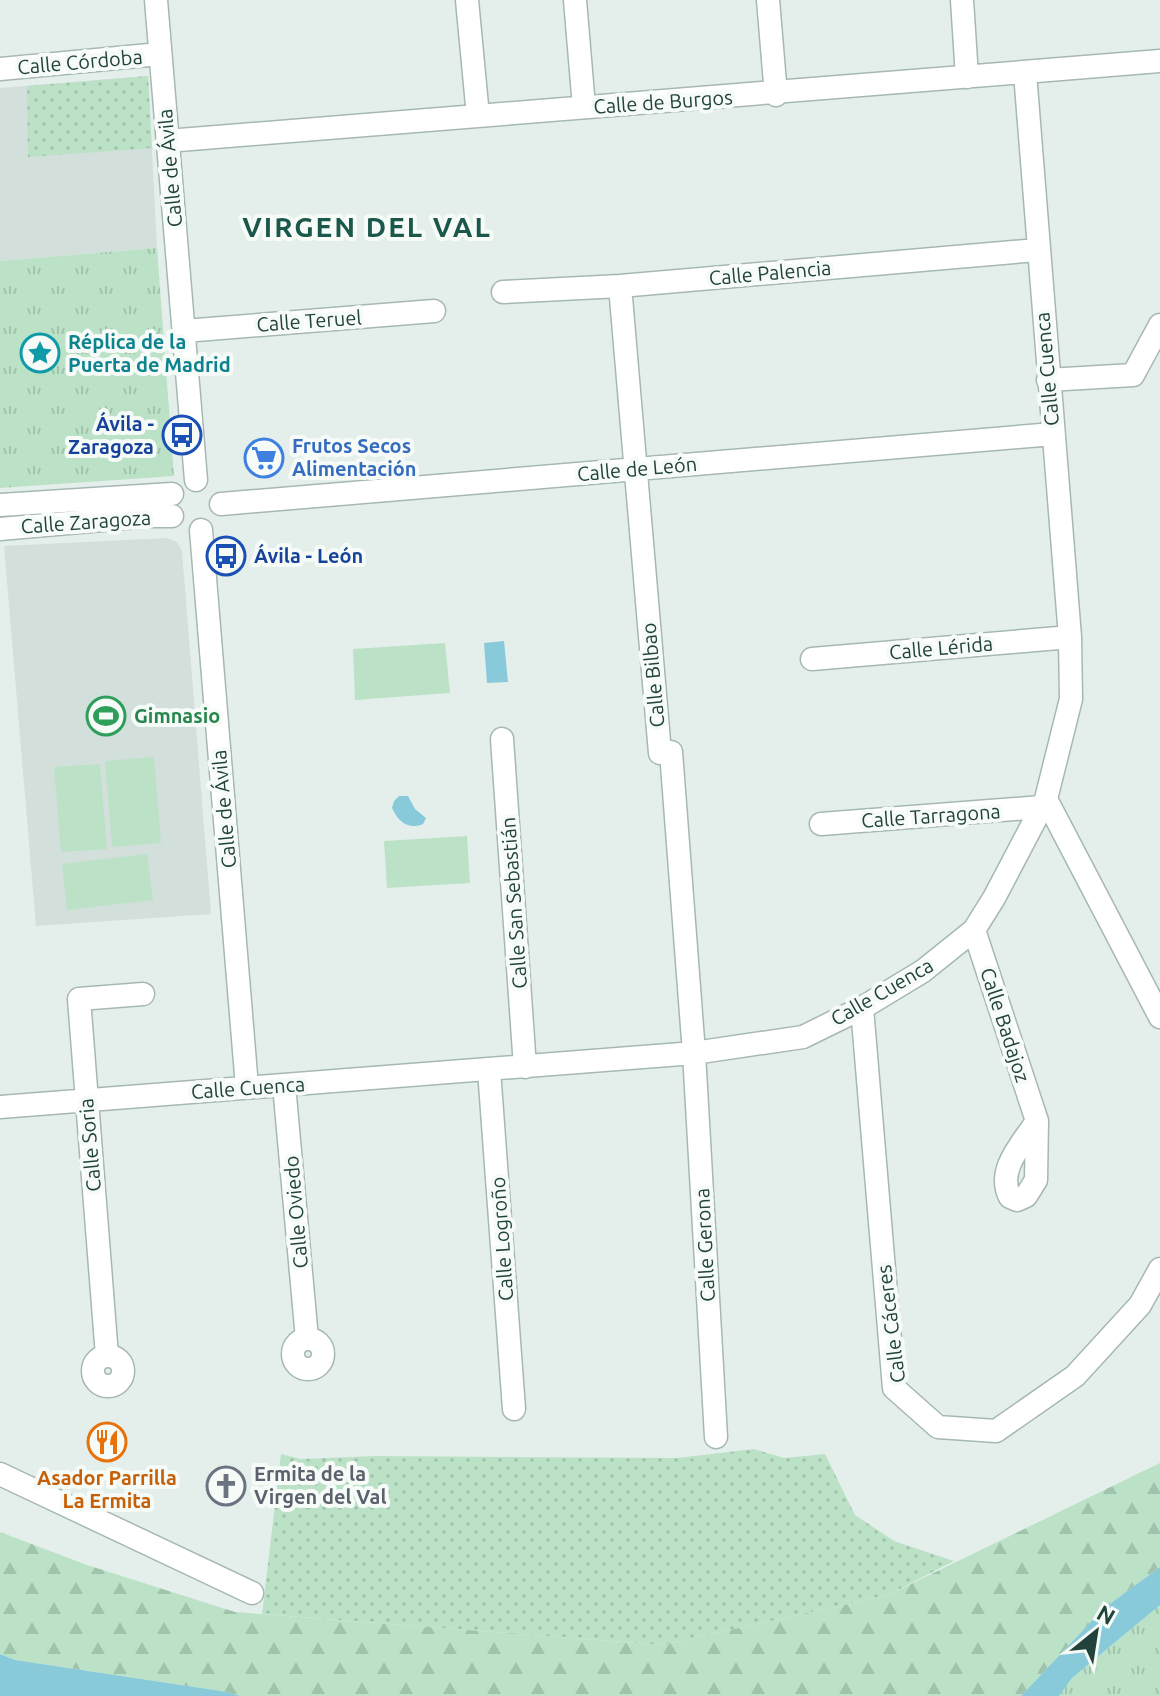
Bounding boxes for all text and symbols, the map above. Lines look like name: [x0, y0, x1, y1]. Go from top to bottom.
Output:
street label: Calle Córdoba: [16, 45, 143, 78]
street label: Calle de Burgos: [593, 85, 733, 118]
street label: Calle de Ávila: [153, 108, 186, 228]
district label: VIRGEN DEL VAL: [242, 211, 492, 242]
street label: Calle Palencia: [708, 256, 832, 289]
street label: Calle Teruel: [256, 305, 362, 336]
street label: Calle Cuenca: [1030, 311, 1063, 427]
place label: Réplica de la Puerta de Madrid: [68, 330, 231, 376]
place icon: Réplica de la Puerta de Madrid: [19, 332, 61, 374]
place label: Ávila - Zaragoza: [68, 411, 154, 458]
bus stop icon: Ávila - Zaragoza: [161, 414, 203, 456]
place label: Frutos Secos Alimentación: [292, 434, 416, 480]
supermarket icon: Frutos Secos Alimentación: [243, 437, 285, 479]
street label: Calle de León: [576, 452, 698, 485]
street label: Calle Zaragoza: [20, 505, 152, 538]
bus stop icon: Ávila - León: [205, 535, 247, 577]
place label: Ávila - León: [254, 543, 363, 567]
street label: Calle Bilbao: [636, 622, 669, 728]
street label: Calle Lérida: [888, 631, 994, 664]
sports icon: Gimnasio: [85, 695, 127, 737]
place label: Gimnasio: [134, 704, 220, 727]
street label: Calle de Ávila: [207, 749, 240, 869]
street label: Calle Tarragona: [861, 799, 1001, 832]
street label: Calle San Sebastián: [496, 816, 531, 990]
street label: Calle Cuenca: [827, 953, 937, 1030]
street label: Calle Badajoz: [976, 965, 1035, 1085]
street label: Calle Cuenca: [190, 1072, 306, 1103]
street label: Calle Soria: [74, 1097, 105, 1193]
street label: Calle Oviedo: [279, 1155, 312, 1269]
street label: Calle Logroño: [486, 1176, 517, 1302]
street label: Calle Gerona: [690, 1188, 719, 1303]
street label: Calle Cáceres: [872, 1264, 909, 1384]
restaurant icon: Asador Parrilla La Ermita: [86, 1421, 128, 1463]
place label: Ermita de la Virgen del Val: [254, 1462, 387, 1508]
church icon: Ermita de la Virgen del Val: [205, 1465, 247, 1507]
place label: Asador Parrilla La Ermita: [37, 1466, 177, 1512]
north arrow: [1056, 1592, 1136, 1672]
text: N: [1093, 1599, 1120, 1629]

